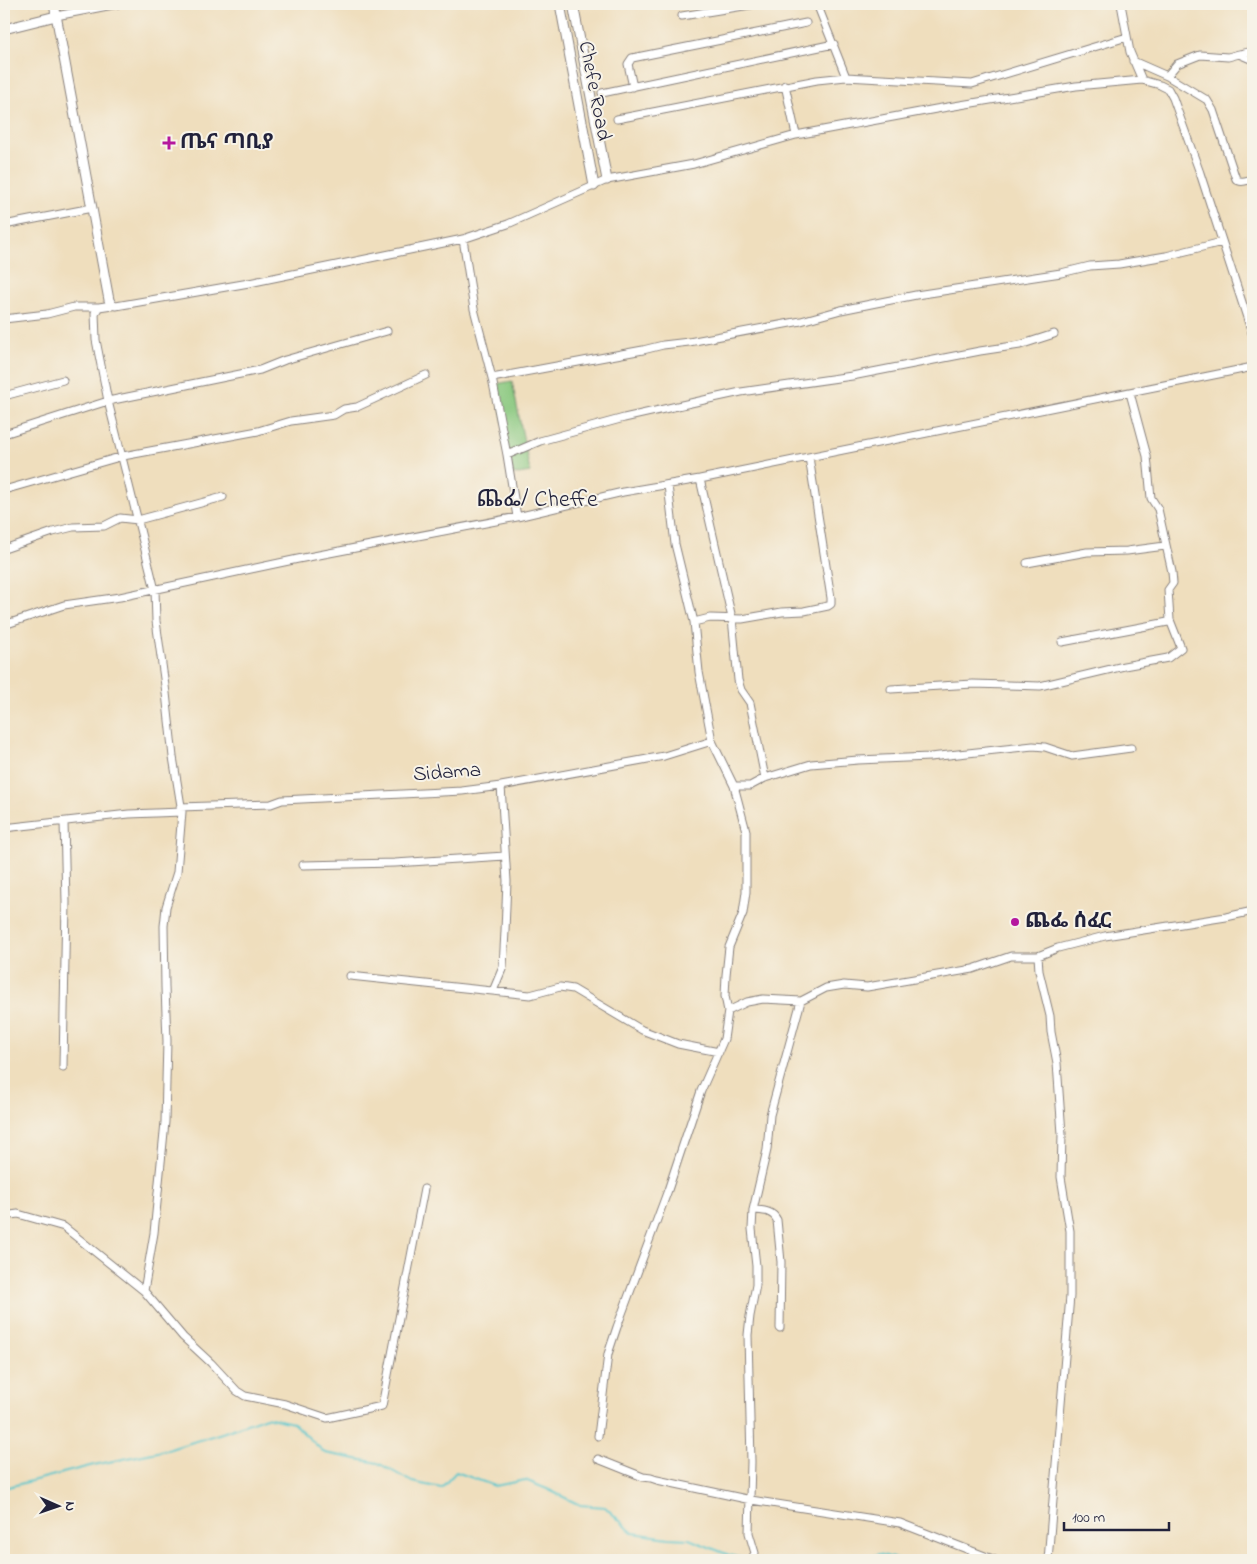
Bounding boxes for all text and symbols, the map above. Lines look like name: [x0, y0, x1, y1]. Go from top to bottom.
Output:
street label: Chefe Road: [570, 39, 618, 144]
place label: ጤና ጣቢያ: [180, 128, 274, 158]
marker: ጤና ጣቢያ: [162, 136, 176, 150]
district label: ጨፌ/ Cheffe: [476, 483, 598, 518]
street label: Sidama: [412, 756, 482, 790]
place label: ጨፌ ሰፈር: [1025, 907, 1112, 937]
marker: ጨፌ ሰፈር: [1009, 916, 1021, 928]
north arrow: [32, 1482, 82, 1532]
scale bar: [1064, 1499, 1170, 1531]
text: N: [59, 1501, 80, 1511]
text: 100 m: [1072, 1507, 1105, 1529]

